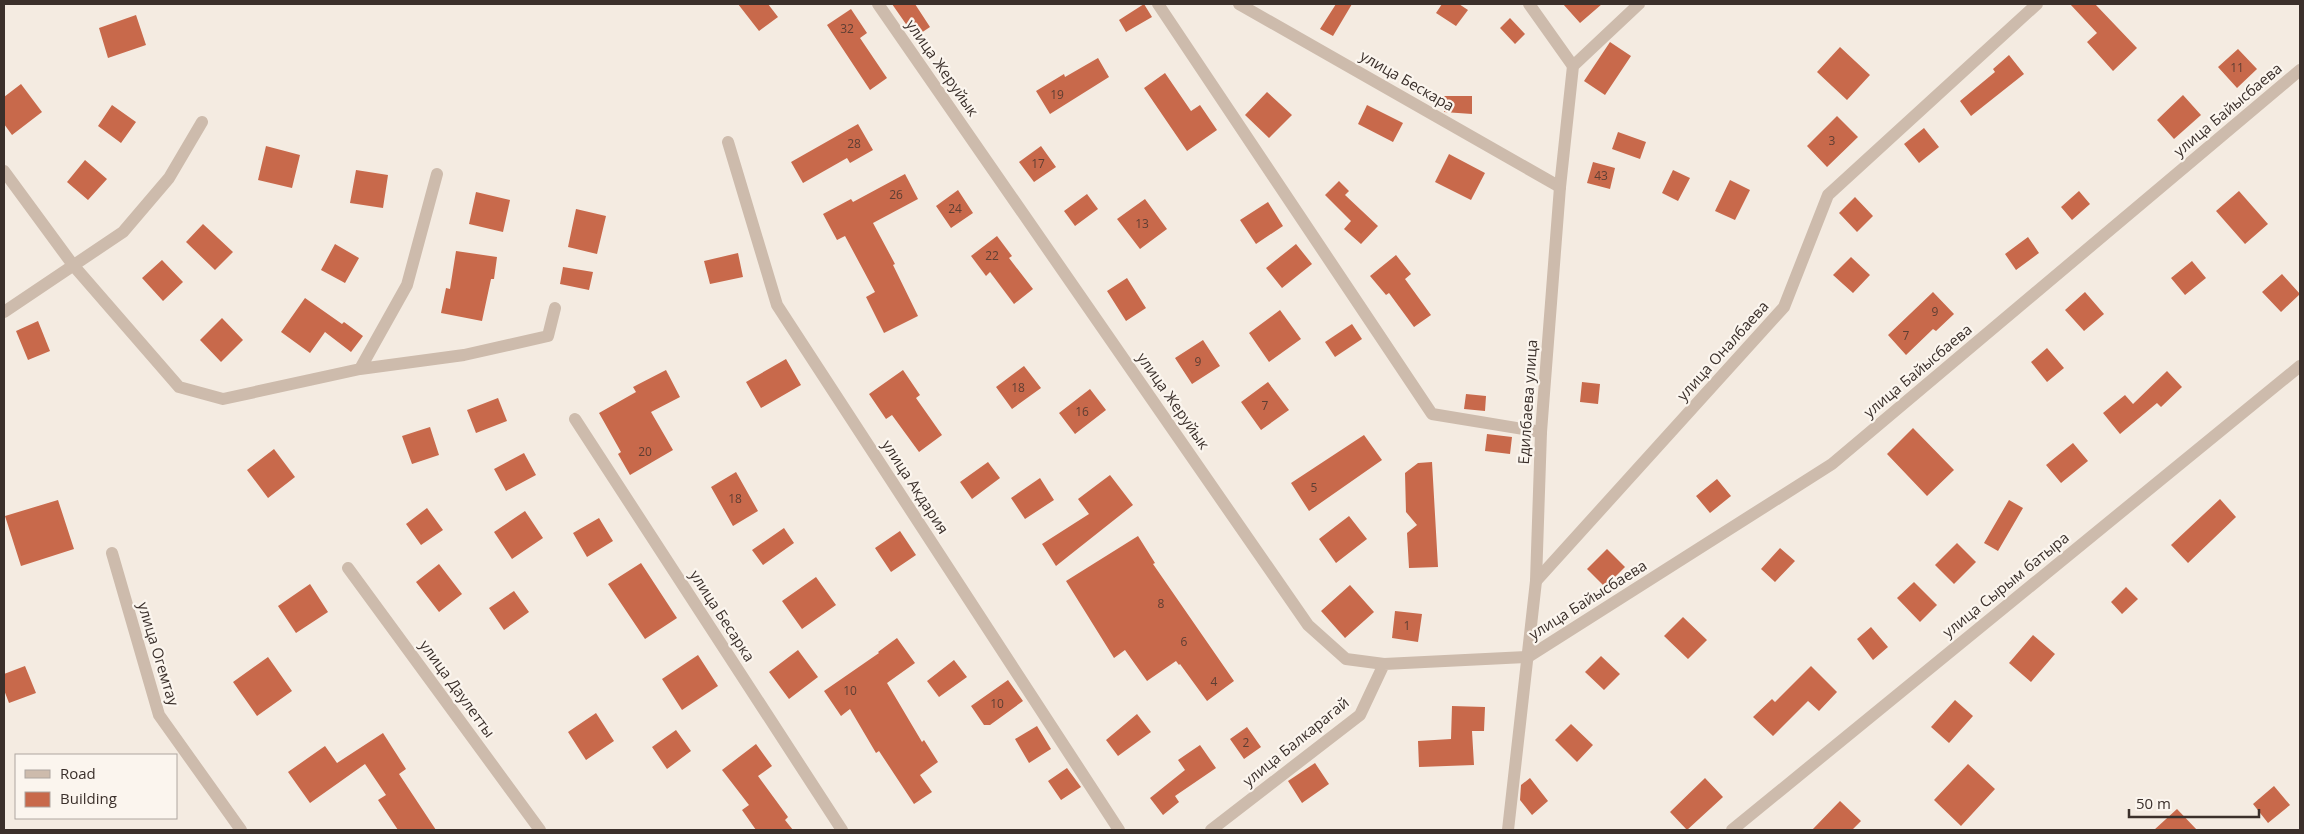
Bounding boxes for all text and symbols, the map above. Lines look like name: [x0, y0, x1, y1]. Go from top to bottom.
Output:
street label: улица Жеруйык: [902, 15, 984, 120]
house number: 32: [840, 20, 854, 37]
street label: улица Бескара: [1357, 45, 1458, 115]
street label: улица Байысбаева: [2169, 58, 2286, 160]
house number: 11: [2230, 59, 2244, 76]
house number: 19: [1050, 86, 1064, 103]
house number: 3: [1829, 132, 1836, 149]
house number: 28: [847, 135, 861, 152]
house number: 17: [1031, 155, 1045, 172]
house number: 43: [1594, 167, 1608, 184]
house number: 26: [889, 186, 903, 203]
house number: 24: [948, 200, 962, 217]
house number: 13: [1135, 215, 1149, 232]
house number: 22: [985, 247, 999, 264]
street label: улица Оналбаева: [1672, 296, 1773, 405]
house number: 9: [1932, 303, 1939, 320]
street label: улица Байысбаева: [1859, 319, 1976, 421]
house number: 7: [1903, 327, 1910, 344]
street label: Едилбаева улица: [1513, 339, 1541, 465]
street label: улица Жеруйык: [1133, 348, 1215, 453]
house number: 9: [1195, 353, 1202, 370]
house number: 18: [1011, 379, 1025, 396]
house number: 7: [1262, 397, 1269, 414]
house number: 16: [1075, 403, 1089, 420]
street label: улица Акдария: [878, 436, 954, 537]
house number: 20: [638, 443, 652, 460]
house number: 5: [1311, 479, 1318, 496]
house number: 18: [728, 490, 742, 507]
street label: улица Сырым батыра: [1938, 527, 2073, 641]
street label: улица Байысбаева: [1525, 555, 1650, 644]
street label: улица Бесарка: [686, 566, 760, 665]
house number: 8: [1158, 595, 1165, 612]
street label: улица Огемтау: [134, 599, 184, 709]
house number: 1: [1404, 617, 1410, 634]
house number: 6: [1181, 633, 1188, 650]
street label: улица Даулетты: [416, 636, 500, 741]
house number: 4: [1211, 673, 1218, 690]
house number: 10: [843, 682, 857, 699]
street label: улица Балкарагай: [1238, 692, 1353, 790]
house number: 10: [990, 695, 1004, 712]
house number: 2: [1243, 734, 1250, 751]
legend: [15, 754, 178, 819]
text: Road: [60, 763, 96, 783]
scale bar: [2129, 786, 2259, 818]
text: Building: [60, 788, 117, 808]
text: 50 m: [2136, 793, 2171, 813]

